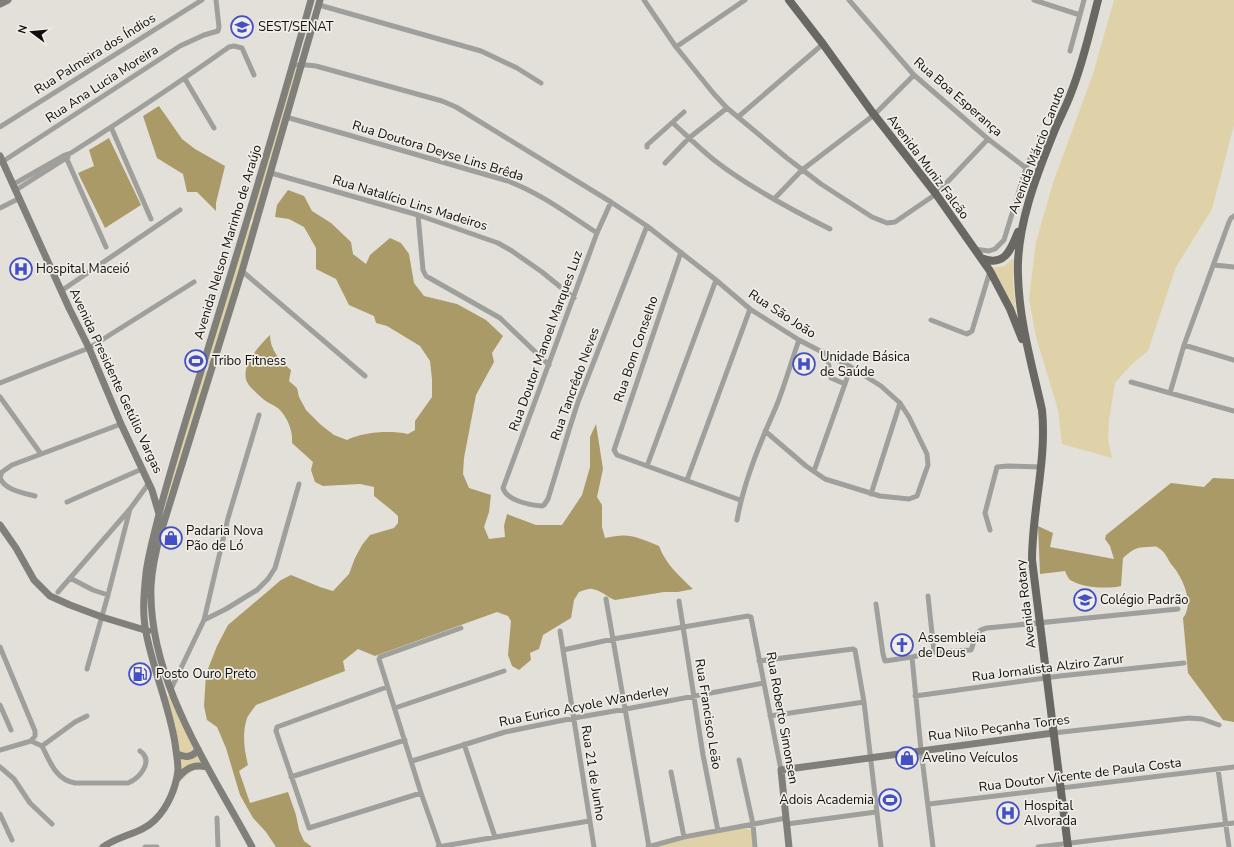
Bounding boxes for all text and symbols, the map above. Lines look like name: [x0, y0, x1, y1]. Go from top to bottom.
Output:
street label: Rua Palmeira dos Índios: [30, 8, 159, 99]
north arrow: [12, 12, 52, 52]
school or university icon: SEST/SENAT: [229, 14, 255, 40]
place label: SEST/SENAT: [258, 18, 334, 36]
text: N: [15, 23, 31, 35]
street label: Rua Ana Lucia Moreira: [42, 41, 162, 127]
street label: Rua Boa Esperança: [910, 53, 1006, 141]
street label: Avenida Márcio Canuto: [1004, 84, 1070, 216]
street label: Avenida Muniz Falcão: [883, 111, 973, 223]
street label: Rua Doutora Deyse Lins Brêda: [350, 116, 526, 186]
street label: Avenida Nelson Marinho de Araújo: [190, 142, 266, 342]
street label: Rua Natalício Lins Madeiros: [330, 171, 490, 235]
street label: Rua Doutor Manoel Marques Luz: [505, 248, 587, 434]
hospital icon: Hospital Maceió: [8, 256, 34, 282]
place label: Hospital Maceió: [36, 260, 130, 278]
street label: Avenida Presidente Getúlio Vargas: [65, 285, 167, 477]
street label: Rua São João: [745, 285, 819, 343]
street label: Rua Bom Conselho: [609, 293, 663, 405]
street label: Rua Tancrêdo Neves: [546, 325, 604, 443]
sports icon: Tribo Fitness: [183, 348, 209, 374]
place label: Unidade Básica de Saúde: [820, 348, 910, 381]
hospital icon: Unidade Básica de Saúde: [791, 351, 817, 377]
place label: Tribo Fitness: [212, 352, 286, 370]
place label: Padaria Nova Pão de Ló: [186, 522, 263, 555]
shop icon: Padaria Nova Pão de Ló: [158, 525, 184, 551]
street label: Avenida Rotary: [1012, 558, 1040, 650]
school or university icon: Colégio Padrão: [1072, 587, 1098, 613]
place label: Colégio Padrão: [1100, 591, 1189, 609]
place label: Assembleia de Deus: [918, 629, 986, 662]
church icon: Assembleia de Deus: [889, 632, 915, 658]
street label: Rua Jornalista Alziro Zarur: [971, 650, 1125, 686]
street label: Rua Roberto Simonsen: [762, 651, 802, 785]
street label: Rua Francisco Leão: [690, 657, 726, 771]
fuel station icon: Posto Ouro Preto: [127, 661, 153, 687]
place label: Posto Ouro Preto: [156, 665, 256, 683]
street label: Rua Eurico Acyole Wanderley: [497, 681, 671, 731]
street label: Rua Nilo Peçanha Torres: [927, 710, 1071, 746]
street label: Rua 21 de Junho: [577, 724, 609, 822]
shop icon: Avelino Veículos: [894, 745, 920, 771]
place label: Avelino Veículos: [922, 749, 1018, 767]
street label: Rua Doutor Vicente de Paula Costa: [978, 754, 1182, 796]
sports icon: Adois Academia: [877, 787, 903, 813]
place label: Adois Academia: [779, 791, 874, 809]
place label: Hospital Alvorada: [1024, 797, 1077, 830]
hospital icon: Hospital Alvorada: [995, 800, 1021, 826]

